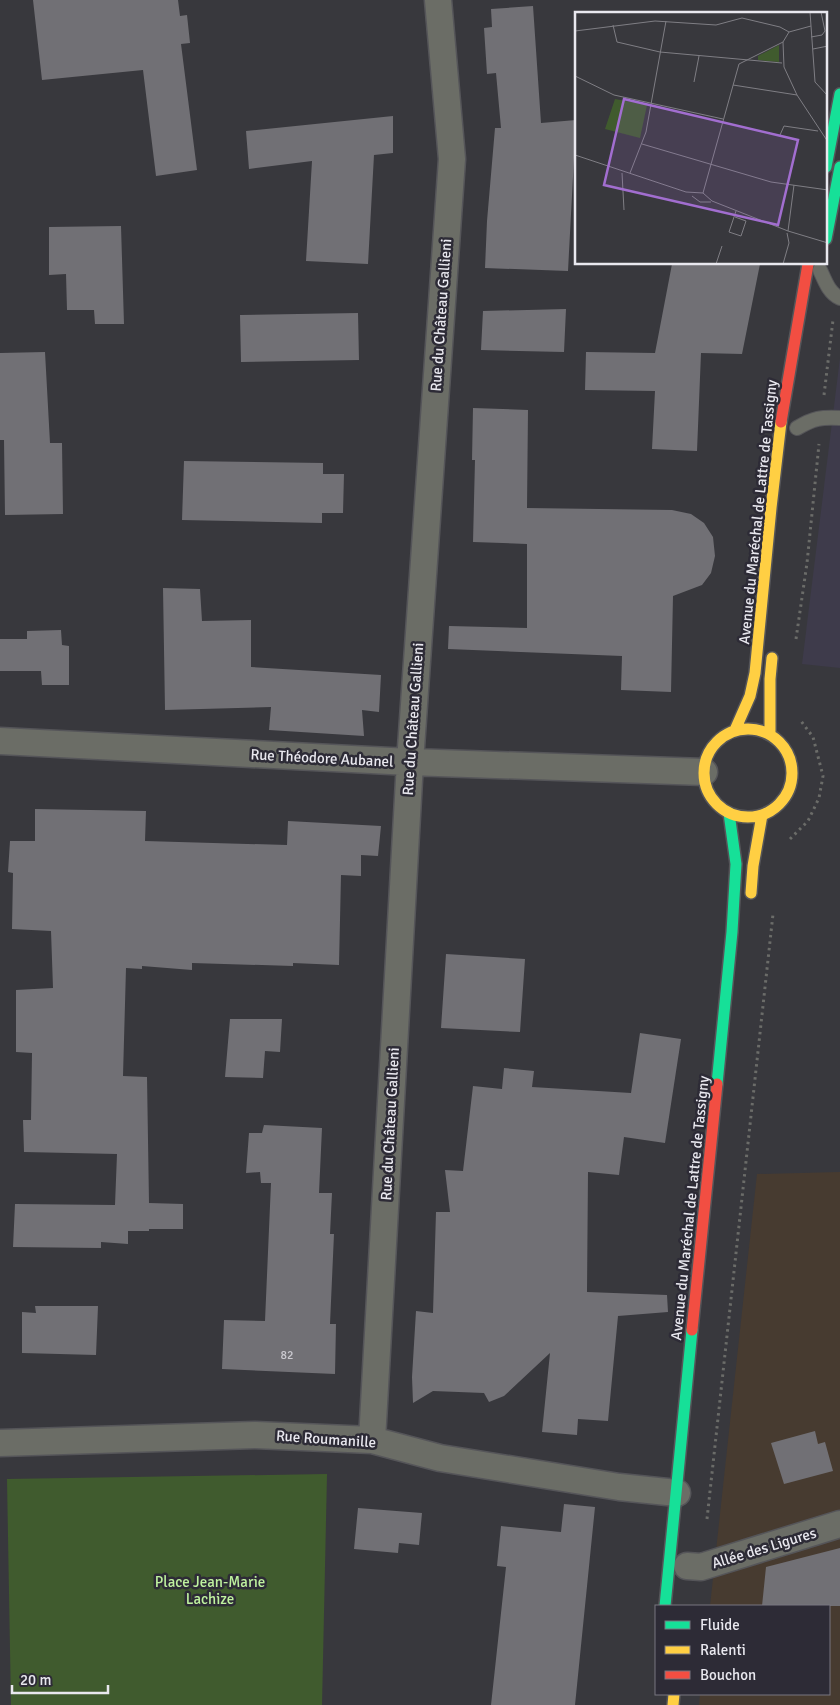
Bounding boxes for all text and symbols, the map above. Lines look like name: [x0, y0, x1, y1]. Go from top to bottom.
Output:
inset map: [575, 12, 828, 265]
street label: Rue du Château Gallieni: [427, 238, 455, 392]
street label: Avenue du Maréchal de Lattre de Tassigny: [735, 379, 781, 645]
street label: Rue du Château Gallieni: [399, 642, 427, 796]
street label: Rue Théodore Aubanel: [250, 745, 394, 771]
street label: Rue du Château Gallieni: [377, 1047, 403, 1201]
street label: Avenue du Maréchal de Lattre de Tassigny: [667, 1075, 713, 1341]
house number: 82: [281, 1348, 293, 1363]
street label: Rue Roumanille: [275, 1427, 377, 1451]
street label: Allée des Ligures: [710, 1523, 819, 1572]
park label: Place Jean-Marie Lachize: [155, 1573, 265, 1608]
legend: [655, 1605, 830, 1695]
text: Fluide: [700, 1616, 740, 1634]
text: Ralenti: [700, 1641, 746, 1659]
scale bar: [12, 1662, 109, 1694]
text: Bouchon: [700, 1666, 756, 1684]
text: 20 m: [20, 1671, 51, 1689]

